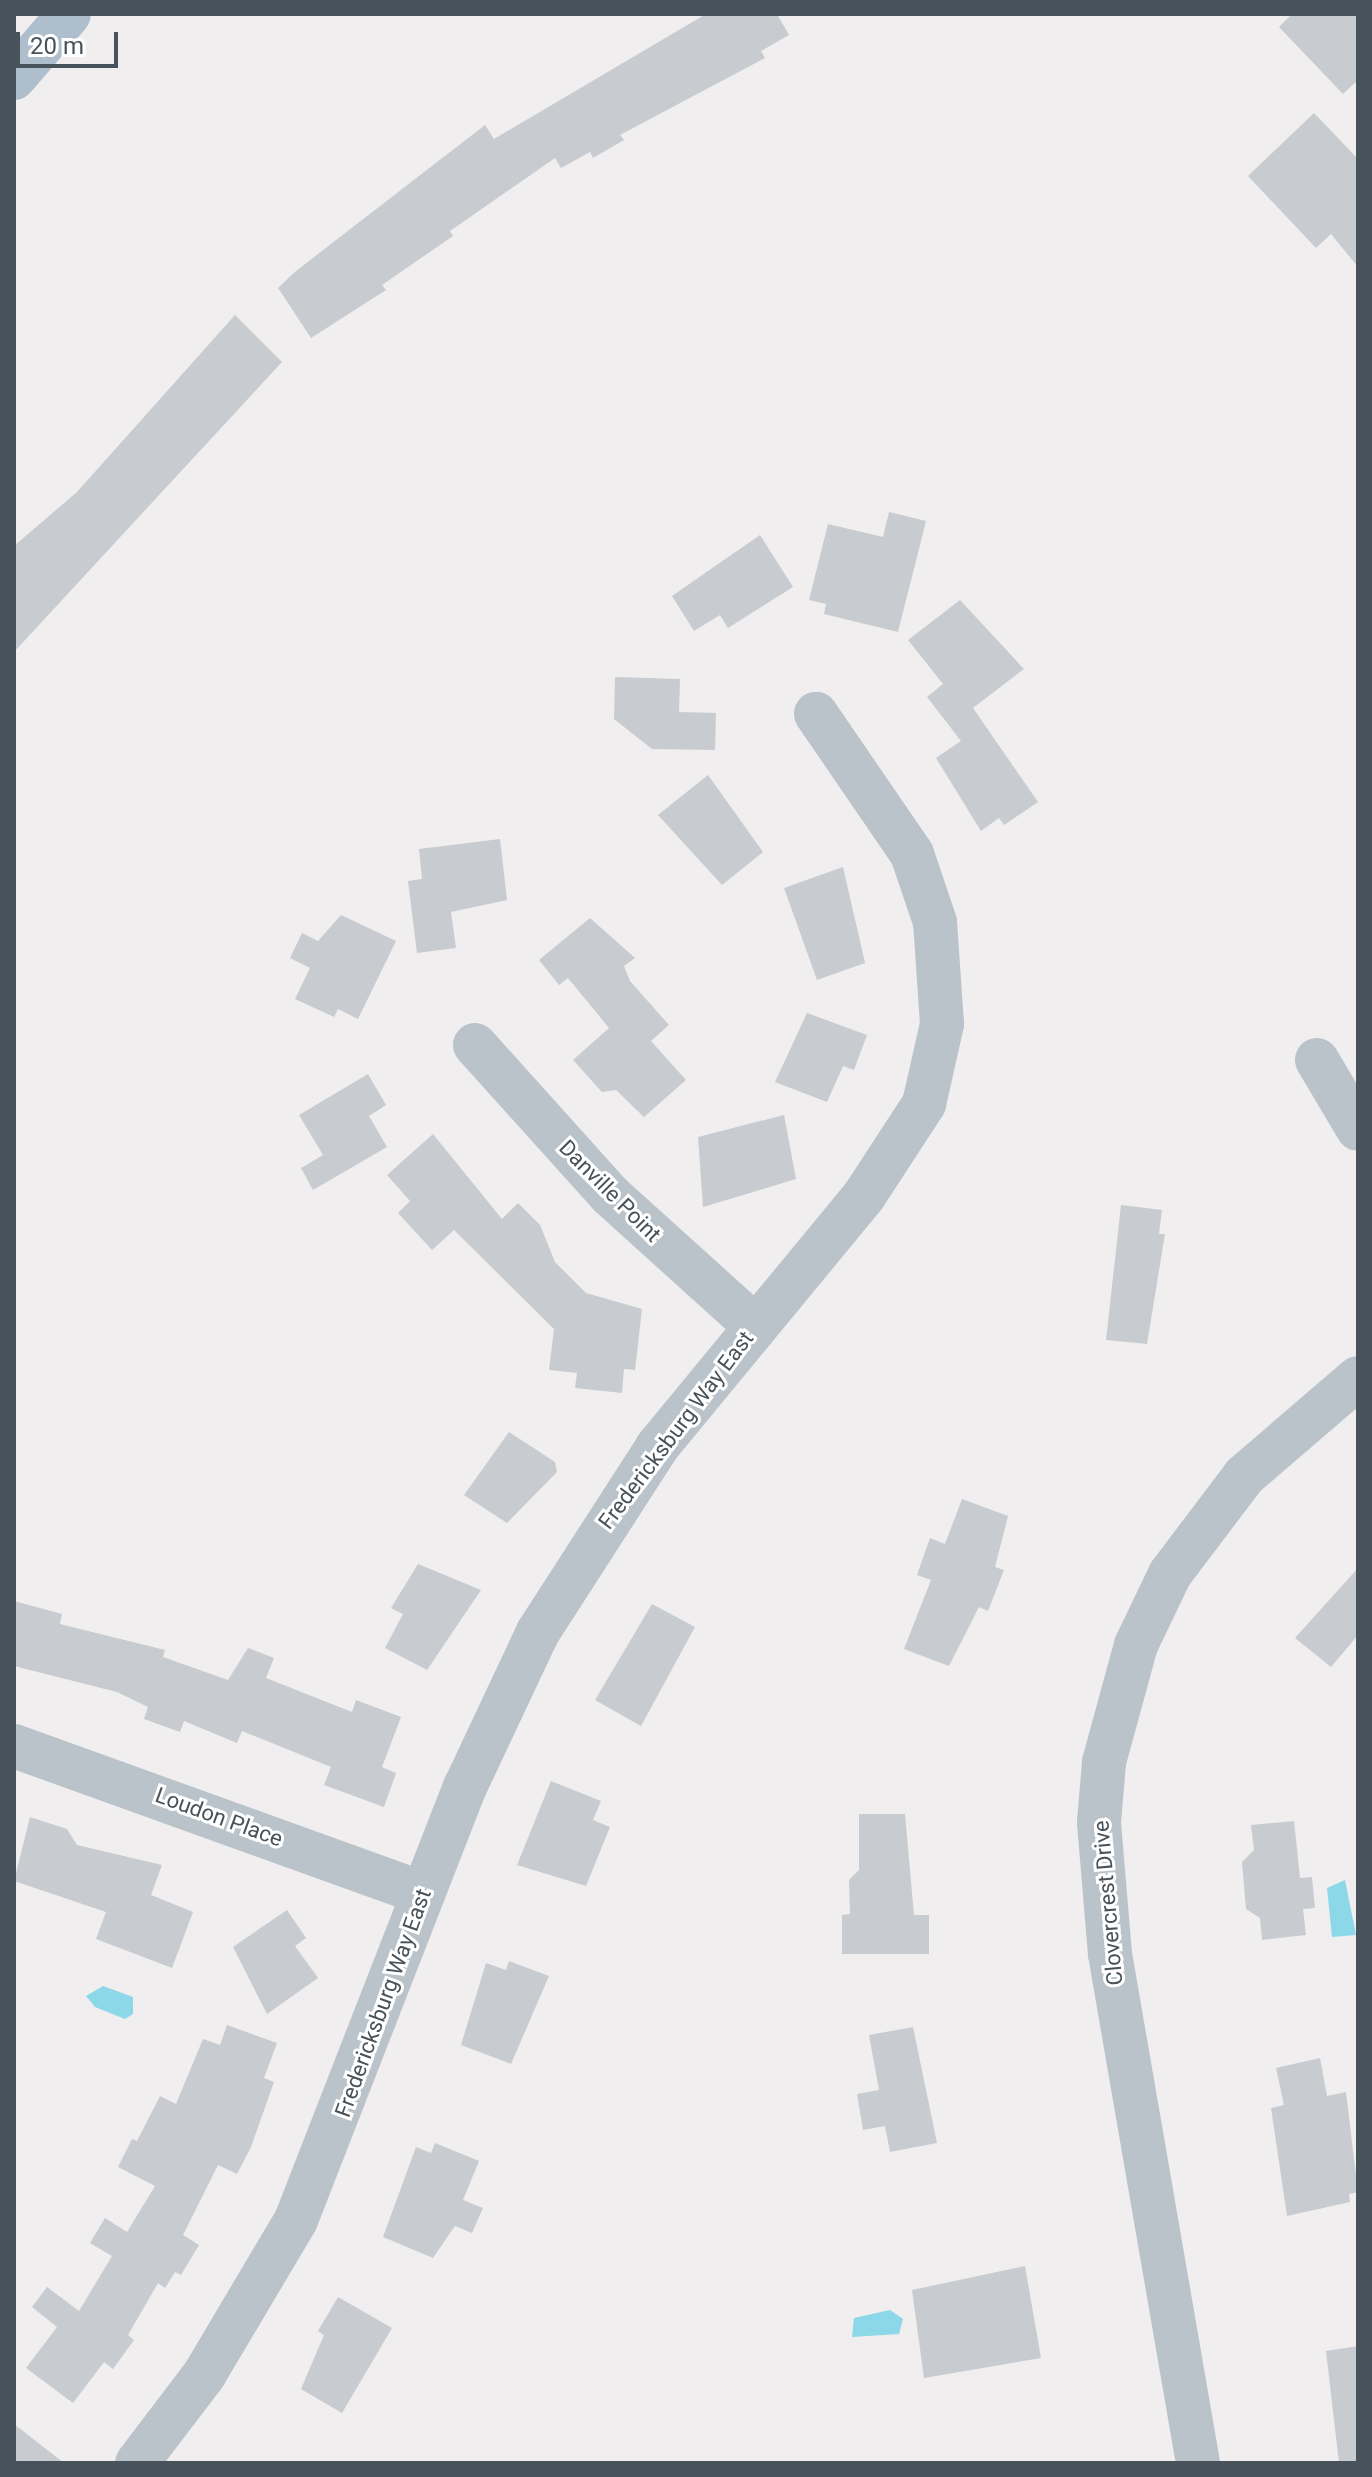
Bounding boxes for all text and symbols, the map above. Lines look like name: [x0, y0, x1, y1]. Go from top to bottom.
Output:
scale bar: [20, 16, 122, 66]
text: 20 m: [30, 32, 84, 60]
street label: Danville Point: [554, 1135, 666, 1247]
street label: Fredericksburg Way East: [593, 1326, 759, 1534]
street label: Loudon Place: [152, 1782, 286, 1852]
street label: Clovercrest Drive: [1088, 1819, 1128, 1987]
street label: Fredericksburg Way East: [329, 1885, 437, 2121]

